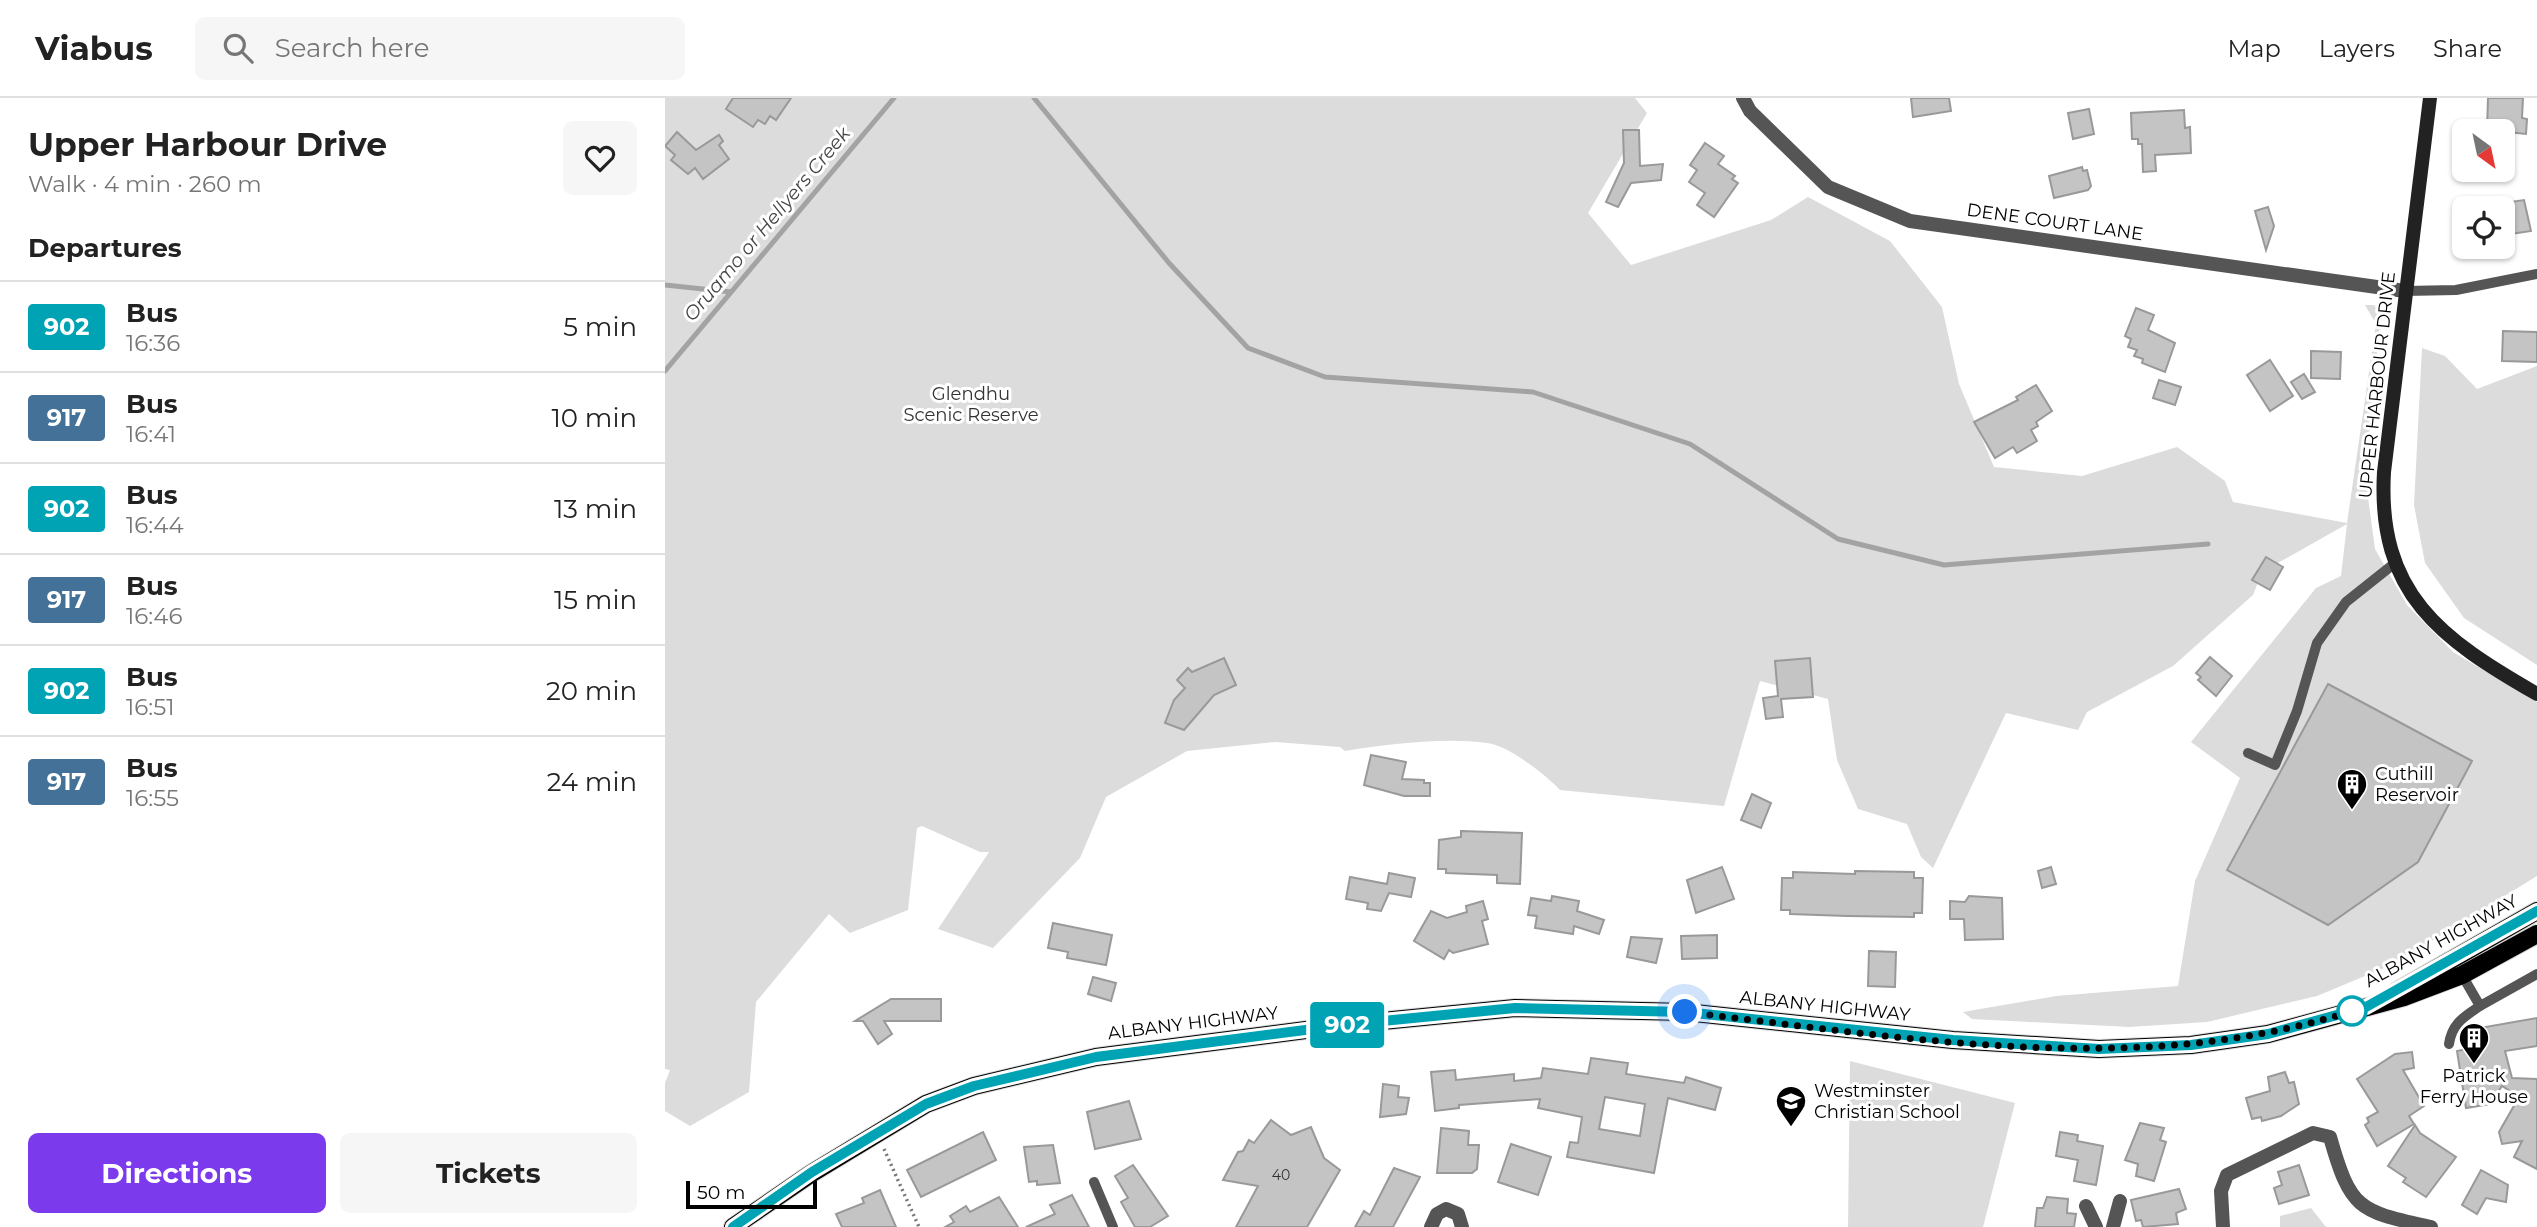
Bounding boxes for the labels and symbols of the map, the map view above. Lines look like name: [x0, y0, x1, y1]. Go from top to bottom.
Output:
north arrow: [2452, 119, 2515, 182]
water label: Oruamo or Hellyers Creek: [679, 122, 855, 326]
street label: DENE COURT LANE: [1965, 199, 2145, 245]
street label: UPPER HARBOUR DRIVE: [2354, 270, 2400, 500]
park label: Glendhu Scenic Reserve: [903, 383, 1039, 426]
place label: Cuthill Reservoir: [2375, 763, 2459, 806]
building icon: Cuthill Reservoir: [2335, 767, 2369, 811]
street label: ALBANY HIGHWAY: [2361, 890, 2522, 992]
street label: ALBANY HIGHWAY: [1739, 986, 1912, 1026]
your location: [1667, 994, 1702, 1029]
unlabelled marker: [2337, 996, 2367, 1026]
street label: ALBANY HIGHWAY: [1106, 1002, 1280, 1044]
line badge: 902: [1307, 1002, 1387, 1048]
building icon: Patrick Ferry House: [2457, 1021, 2491, 1065]
place label: Patrick Ferry House: [2420, 1065, 2528, 1108]
place label: Westminster Christian School: [1814, 1080, 1960, 1123]
school or university icon: Westminster Christian School: [1774, 1084, 1808, 1128]
house number: 40: [1272, 1166, 1290, 1184]
scale bar: [686, 1178, 817, 1210]

